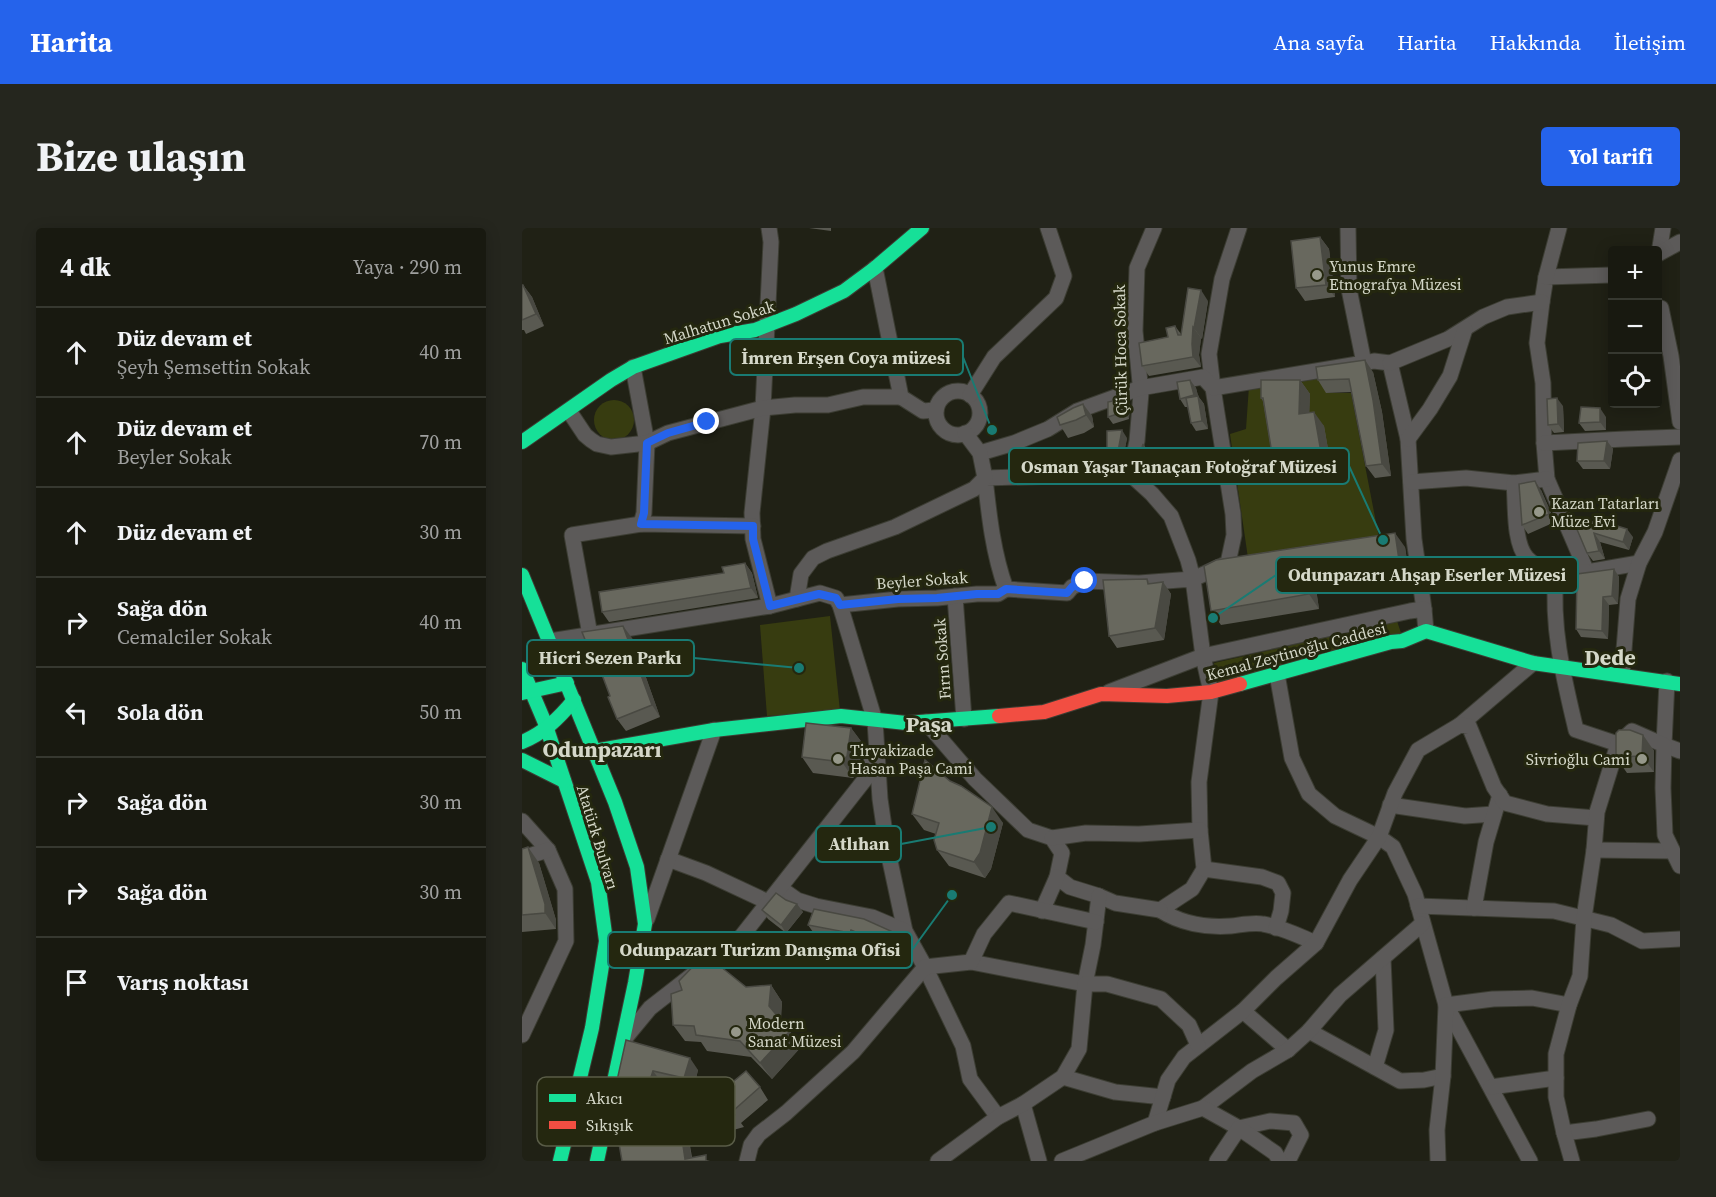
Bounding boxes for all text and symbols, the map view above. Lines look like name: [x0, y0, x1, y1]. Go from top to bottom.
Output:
text: Harita: [30, 23, 112, 61]
text: Ana sayfa: [1274, 28, 1364, 57]
text: Harita: [1397, 28, 1457, 57]
text: Hakkında: [1490, 28, 1581, 57]
text: İletişim: [1614, 28, 1686, 57]
text: Bize ulaşın: [36, 127, 246, 185]
button: Yol tarifi: [1541, 127, 1680, 186]
map controls: [1608, 246, 1662, 408]
button: +: [1608, 246, 1662, 300]
text: 4 dk: [60, 249, 111, 285]
text: Yaya · 290 m: [353, 253, 462, 281]
place label: Yunus Emre Etnografya Müzesi: [1329, 255, 1462, 295]
marker: Yunus Emre Etnografya Müzesi: [1310, 268, 1324, 282]
street label: Çürük Hoca Sokak: [1108, 284, 1132, 416]
street label: Malhatun Sokak: [661, 295, 778, 349]
button: −: [1608, 300, 1662, 354]
text: Düz devam et: [117, 323, 252, 353]
icon: ahead: [60, 336, 93, 369]
text: 40 m: [419, 338, 462, 366]
callout: İmren Erşen Coya müzesi: [730, 339, 963, 375]
text: İmren Erşen Coya müzesi: [741, 345, 951, 370]
text: Şeyh Şemsettin Sokak: [117, 353, 310, 381]
button: locate: [1608, 354, 1662, 408]
route end: [693, 408, 719, 434]
text: Düz devam et: [117, 413, 252, 443]
icon: ahead: [60, 426, 93, 459]
text: 70 m: [419, 428, 462, 456]
text: Beyler Sokak: [117, 443, 232, 471]
callout: Osman Yaşar Tanaçan Fotoğraf Müzesi: [1009, 448, 1349, 484]
text: Osman Yaşar Tanaçan Fotoğraf Müzesi: [1021, 454, 1337, 479]
place label: Kazan Tatarları Müze Evi: [1551, 492, 1660, 532]
marker: Kazan Tatarları Müze Evi: [1532, 505, 1546, 519]
icon: ahead: [60, 516, 93, 549]
text: Düz devam et: [117, 517, 252, 547]
text: 30 m: [419, 518, 462, 546]
callout: Odunpazarı Ahşap Eserler Müzesi: [1276, 557, 1578, 593]
text: Odunpazarı Ahşap Eserler Müzesi: [1288, 562, 1566, 587]
street label: Beyler Sokak: [875, 566, 969, 594]
route start: [1071, 567, 1097, 593]
text: Sağa dön: [117, 593, 207, 623]
icon: right: [60, 606, 93, 639]
text: 40 m: [419, 608, 462, 636]
street label: Kemal Zeytinoğlu Caddesi: [1204, 616, 1389, 686]
street label: Fırın Sokak: [928, 618, 956, 700]
text: Cemalciler Sokak: [117, 623, 272, 651]
callout: Hicri Sezen Parkı: [527, 640, 694, 676]
district label: Dede: [1584, 642, 1636, 672]
text: Hicri Sezen Parkı: [538, 645, 682, 670]
icon: left: [60, 696, 93, 729]
text: Sola dön: [117, 697, 204, 727]
text: 50 m: [419, 698, 462, 726]
district label: Paşa: [906, 709, 953, 739]
district label: Odunpazarı: [542, 734, 662, 764]
place label: Tiryakizade Hasan Paşa Cami: [850, 739, 973, 779]
place label: Sivrioğlu Cami: [1526, 748, 1630, 770]
marker: Tiryakizade Hasan Paşa Cami: [831, 752, 845, 766]
marker: Sivrioğlu Cami: [1635, 752, 1649, 766]
street label: Atatürk Bulvarı: [572, 782, 624, 892]
icon: right: [60, 786, 93, 819]
text: Sağa dön: [117, 787, 207, 817]
text: 30 m: [419, 788, 462, 816]
callout: Atlıhan: [816, 826, 901, 862]
text: Atlıhan: [828, 831, 890, 856]
icon: right: [60, 876, 93, 909]
text: Sağa dön: [117, 877, 207, 907]
text: 30 m: [419, 878, 462, 906]
callout: Odunpazarı Turizm Danışma Ofisi: [608, 932, 912, 968]
text: Odunpazarı Turizm Danışma Ofisi: [620, 937, 901, 962]
icon: arrive: [60, 966, 93, 999]
text: Varış noktası: [117, 967, 249, 997]
place label: Modern Sanat Müzesi: [748, 1012, 842, 1052]
marker: Modern Sanat Müzesi: [729, 1025, 743, 1039]
legend: [537, 1077, 735, 1146]
text: Akıcı: [586, 1087, 623, 1109]
text: Sıkışık: [586, 1114, 633, 1136]

